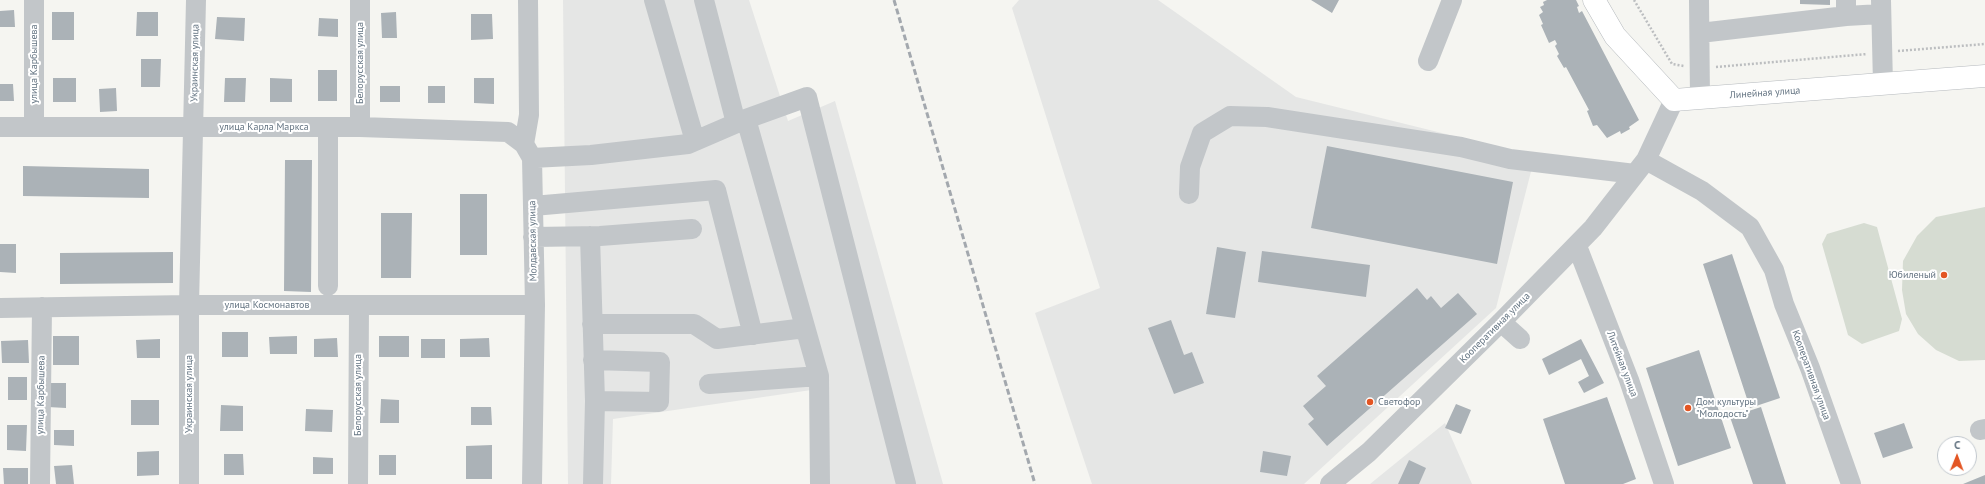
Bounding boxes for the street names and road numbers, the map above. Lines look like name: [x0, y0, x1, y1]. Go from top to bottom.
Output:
street label: Белорусская улица: [354, 22, 366, 104]
street label: Украинская улица: [188, 24, 202, 102]
street label: улица Карбышева: [28, 25, 40, 103]
street label: Линейная улица: [1729, 85, 1801, 101]
street label: улица Карла Маркса: [219, 121, 309, 133]
street label: Молдавская улица: [526, 201, 540, 281]
street label: Кооперативная улица: [1457, 290, 1533, 366]
street label: улица Космонавтов: [225, 299, 309, 311]
street label: Кооперативная улица: [1789, 328, 1833, 422]
street label: Литейная улица: [1604, 330, 1640, 398]
street label: Белорусская улица: [352, 354, 364, 436]
street label: улица Карбышева: [34, 355, 48, 435]
street label: Украинская улица: [183, 355, 195, 433]

